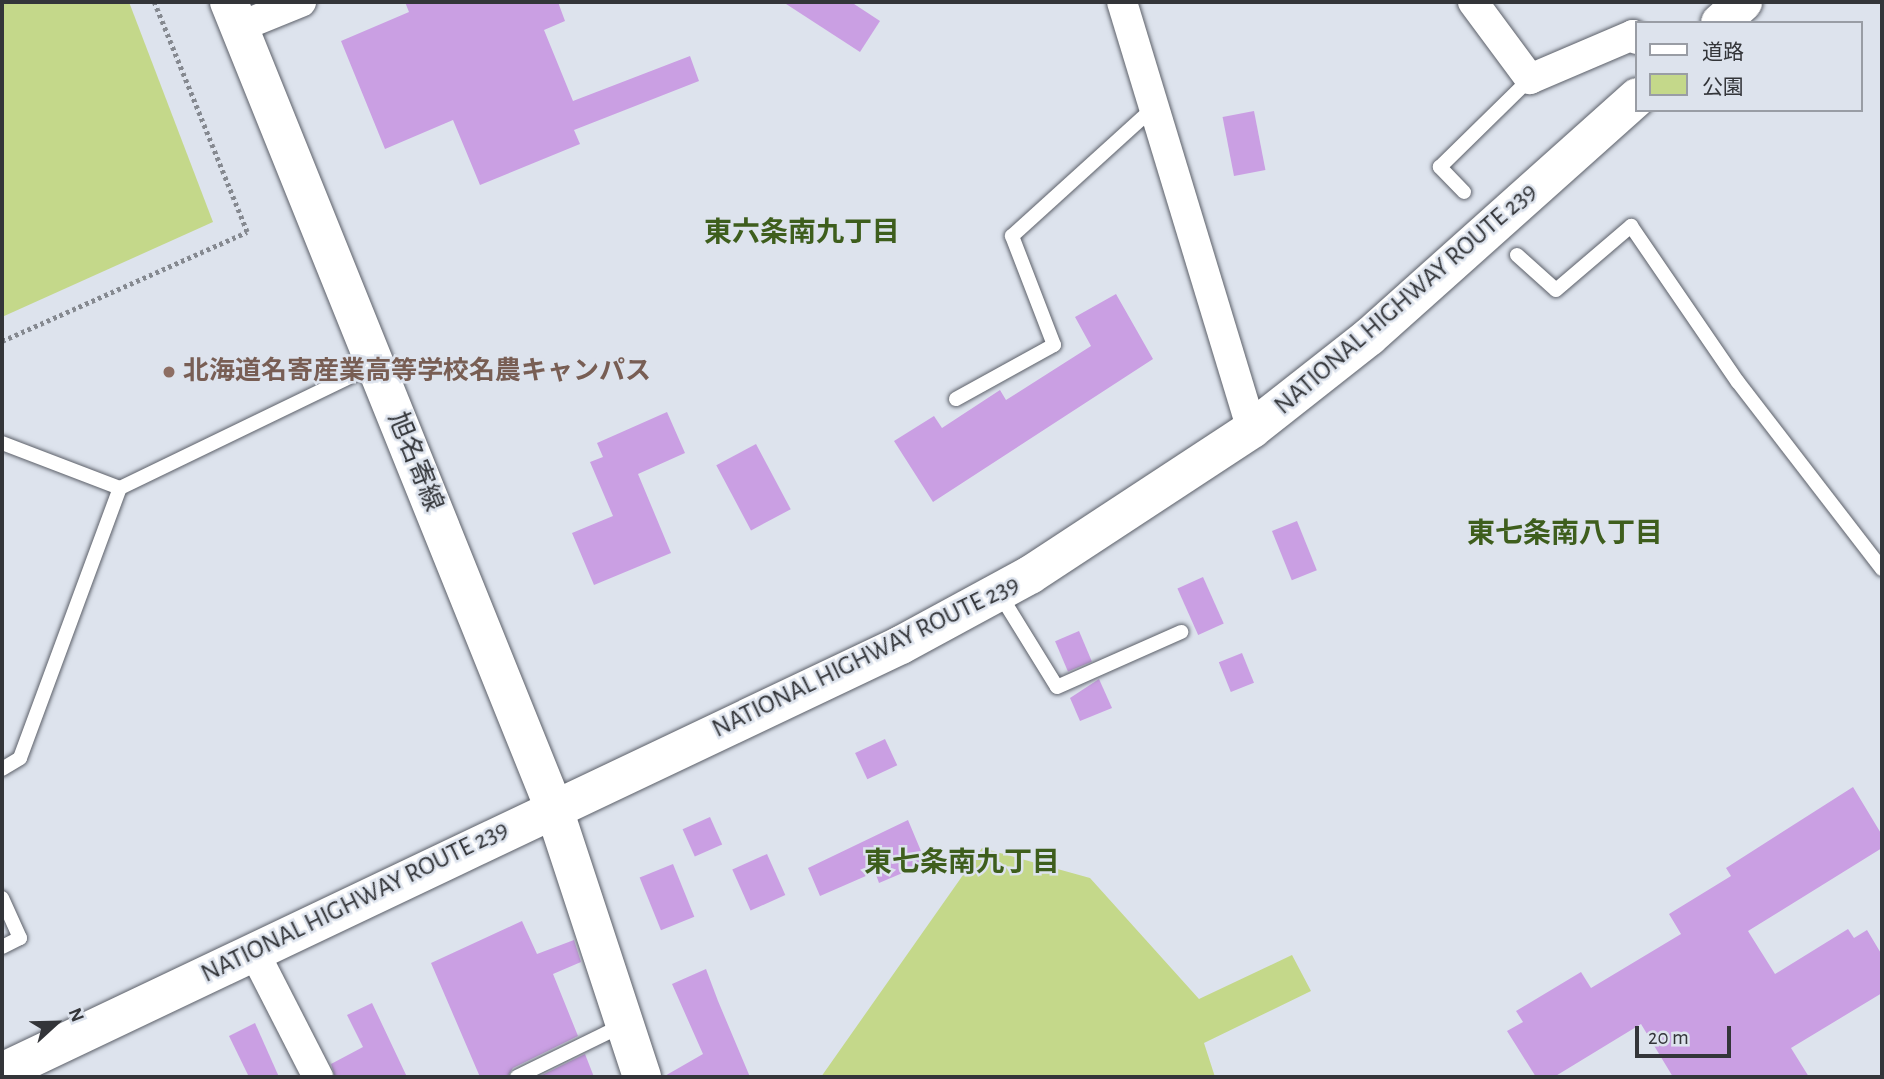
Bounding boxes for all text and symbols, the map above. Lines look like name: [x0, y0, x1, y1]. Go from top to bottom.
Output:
legend: [1636, 21, 1863, 112]
text: 道路: [1702, 42, 1744, 63]
text: 公園: [1702, 77, 1744, 98]
street label: NATIONAL HIGHWAY ROUTE 239: [1268, 176, 1544, 422]
district label: 東六条南九丁目: [704, 216, 900, 250]
place label: 北海道名寄産業高等学校名農キャンパス: [183, 356, 651, 388]
marker: 北海道名寄産業高等学校名農キャンパス: [161, 364, 177, 380]
street label: 旭名寄線: [381, 408, 449, 516]
district label: 東七条南八丁目: [1467, 517, 1663, 551]
street label: NATIONAL HIGHWAY ROUTE 239: [707, 569, 1025, 745]
street label: NATIONAL HIGHWAY ROUTE 239: [196, 814, 514, 990]
district label: 東七条南九丁目: [864, 846, 1060, 880]
north arrow: [21, 988, 91, 1058]
text: N: [65, 1005, 87, 1025]
scale bar: [1639, 1012, 1735, 1056]
text: 20 m: [1648, 1027, 1689, 1048]

